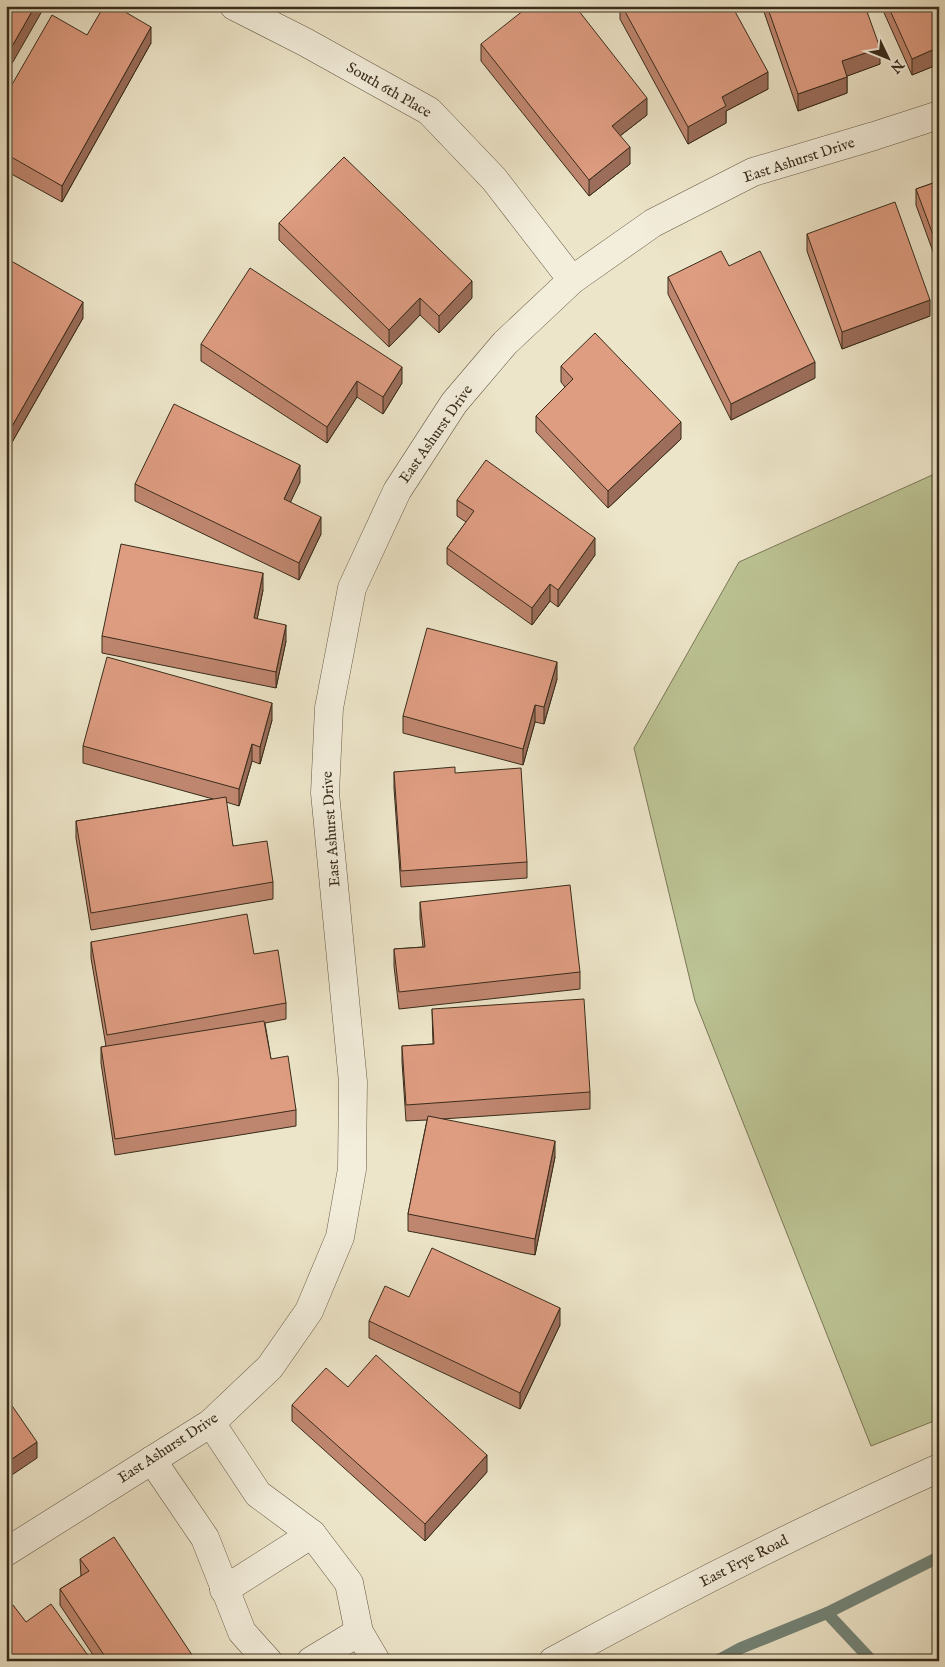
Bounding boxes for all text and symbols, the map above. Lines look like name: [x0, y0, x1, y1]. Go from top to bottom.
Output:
north arrow: [862, 32, 912, 82]
text: N: [886, 55, 908, 77]
street label: South 6th Place: [343, 58, 435, 122]
street label: East Ashurst Drive: [741, 133, 857, 187]
street label: East Ashurst Drive: [395, 381, 477, 487]
street label: East Ashurst Drive: [317, 770, 345, 887]
street label: East Ashurst Drive: [114, 1408, 222, 1488]
street label: East Frye Road: [697, 1530, 792, 1591]

